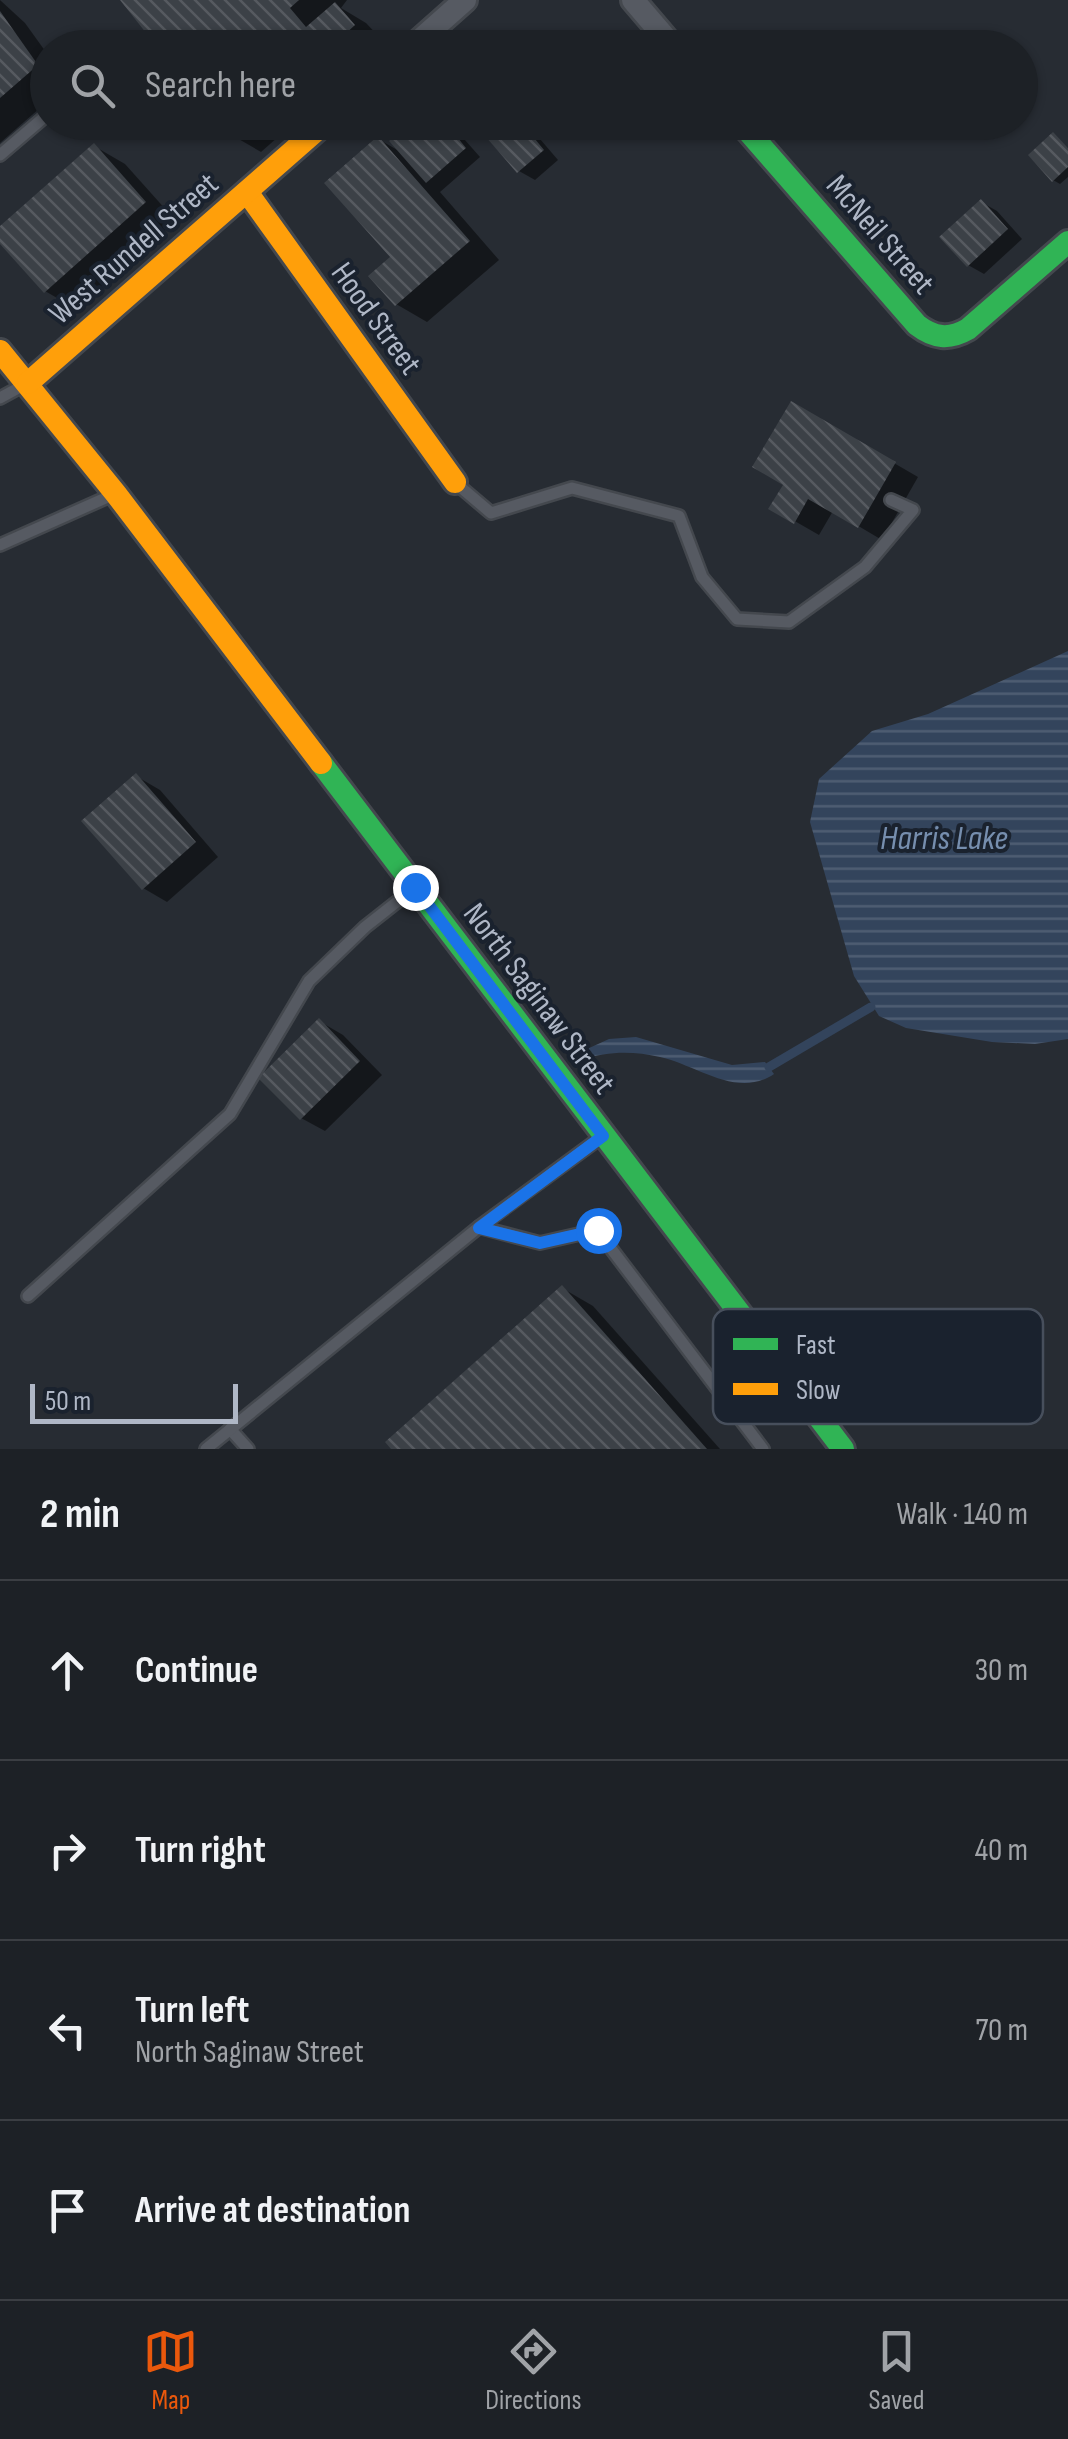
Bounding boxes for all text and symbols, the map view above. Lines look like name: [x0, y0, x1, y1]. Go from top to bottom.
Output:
search box: [30, 30, 1038, 140]
icon: search: [65, 58, 120, 113]
text: Search here: [145, 63, 296, 108]
street label: West Rundell Street: [41, 165, 227, 333]
street label: McNeil Street: [817, 167, 942, 303]
street label: Hood Street: [322, 255, 429, 382]
water label: Harris Lake: [880, 817, 1008, 860]
route end: [393, 865, 439, 911]
street label: North Saginaw Street: [454, 896, 623, 1102]
route start: [576, 1208, 622, 1254]
legend: [713, 1309, 1043, 1424]
text: Fast: [796, 1329, 835, 1362]
text: Slow: [796, 1374, 841, 1407]
scale bar: [30, 1379, 238, 1424]
text: 50 m: [45, 1385, 91, 1418]
text: 2 min: [40, 1489, 120, 1540]
text: Walk · 140 m: [897, 1495, 1028, 1534]
icon: ahead: [40, 1643, 95, 1698]
text: Continue: [135, 1648, 258, 1693]
text: 30 m: [975, 1651, 1028, 1690]
icon: right: [40, 1823, 95, 1878]
text: Turn right: [135, 1828, 266, 1873]
text: 40 m: [975, 1831, 1028, 1870]
text: Turn left: [135, 1988, 249, 2033]
icon: left: [40, 2003, 95, 2058]
text: 70 m: [975, 2011, 1028, 2050]
text: North Saginaw Street: [135, 2033, 364, 2072]
icon: arrive: [40, 2183, 95, 2238]
text: Arrive at destination: [135, 2188, 410, 2233]
tab: Map: [143, 2324, 198, 2417]
tab: Directions: [485, 2324, 582, 2417]
tab: Saved: [868, 2324, 925, 2417]

